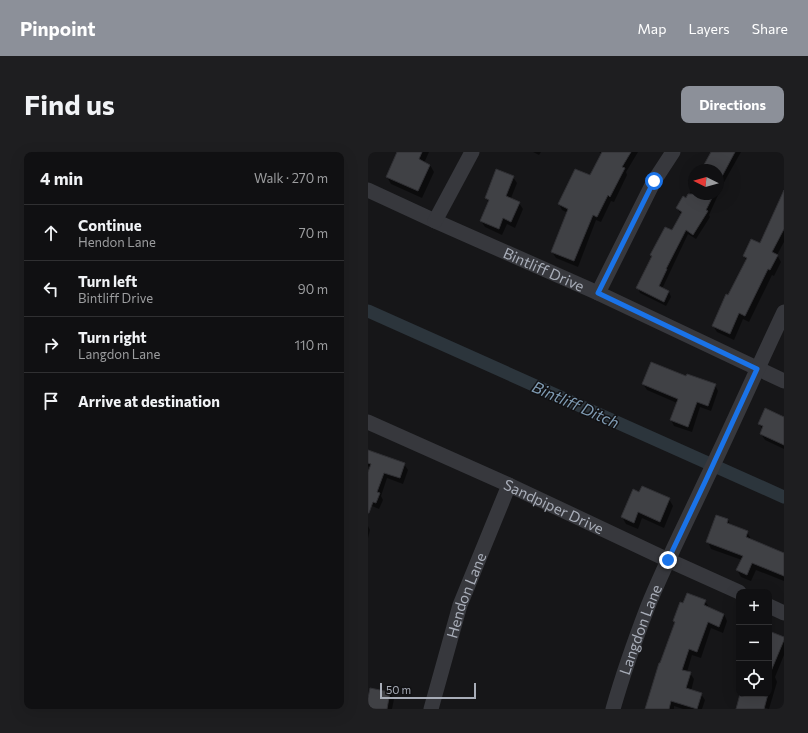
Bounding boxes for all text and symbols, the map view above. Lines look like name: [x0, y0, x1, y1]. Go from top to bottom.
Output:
text: Pinpoint: [20, 17, 96, 40]
text: Map: [638, 20, 666, 37]
text: Layers: [688, 20, 730, 37]
text: Share: [752, 20, 788, 37]
button: Directions: [681, 86, 784, 123]
text: Find us: [24, 87, 115, 121]
north arrow: [688, 164, 724, 200]
text: 4 min: [40, 168, 83, 189]
text: Walk · 270 m: [254, 170, 328, 186]
route start: [645, 172, 663, 190]
text: Continue: [78, 216, 142, 234]
icon: ahead: [40, 222, 62, 244]
text: 70 m: [299, 225, 328, 241]
text: Hendon Lane: [78, 234, 156, 250]
street label: Bintliff Drive: [501, 243, 587, 295]
text: Turn left: [78, 272, 137, 290]
icon: left: [40, 278, 62, 300]
text: 90 m: [298, 281, 328, 297]
text: Bintliff Drive: [78, 290, 153, 306]
text: Turn right: [78, 328, 147, 346]
icon: right: [40, 334, 62, 356]
text: 110 m: [295, 337, 328, 353]
text: Langdon Lane: [78, 346, 160, 362]
water label: Bintliff Ditch: [530, 376, 622, 432]
icon: arrive: [40, 390, 62, 412]
text: Arrive at destination: [78, 392, 220, 410]
street label: Sandpiper Drive: [501, 475, 607, 537]
street label: Hendon Lane: [442, 550, 490, 640]
route end: [659, 551, 677, 569]
street label: Langdon Lane: [615, 581, 665, 677]
map controls: [736, 589, 772, 697]
button: +: [736, 589, 772, 625]
button: −: [736, 625, 772, 661]
button: locate: [736, 661, 772, 697]
scale bar: [380, 681, 476, 700]
text: 50 m: [386, 683, 411, 696]

